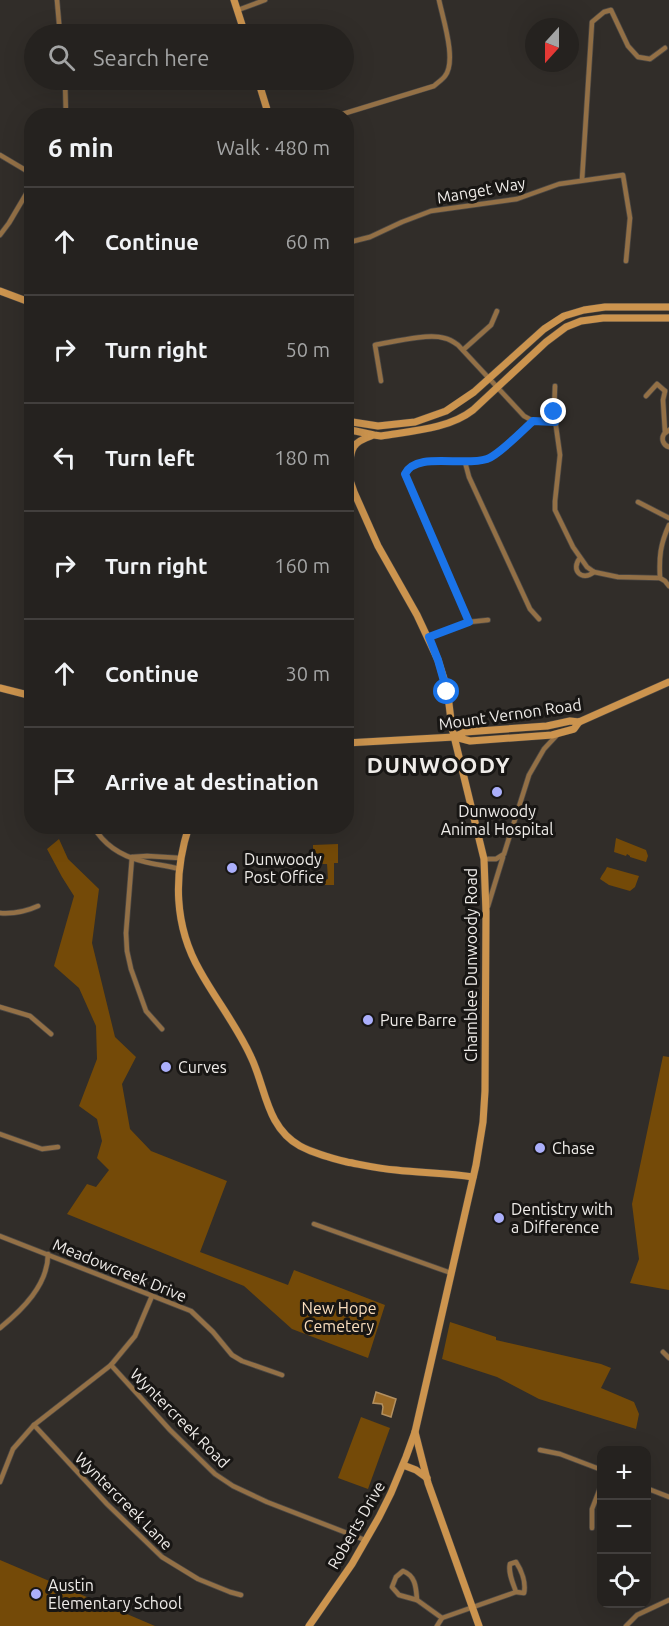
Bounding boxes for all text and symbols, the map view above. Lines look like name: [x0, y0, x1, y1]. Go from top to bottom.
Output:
north arrow: [525, 18, 579, 72]
search box: [24, 24, 354, 90]
icon: search: [45, 41, 78, 74]
text: Search here: [93, 45, 209, 70]
text: 6 min: [48, 133, 114, 162]
text: Walk · 480 m: [217, 136, 330, 159]
street label: Manget Way: [435, 173, 527, 207]
icon: ahead: [48, 225, 81, 258]
text: Continue: [105, 229, 199, 254]
text: 60 m: [286, 230, 330, 253]
icon: right: [48, 333, 81, 366]
text: Turn right: [105, 337, 207, 362]
text: 50 m: [286, 338, 330, 361]
route end: [540, 398, 566, 424]
icon: left: [48, 441, 81, 474]
text: Turn left: [105, 445, 195, 470]
text: 180 m: [274, 446, 330, 469]
icon: right: [48, 549, 81, 582]
text: Turn right: [105, 553, 207, 578]
text: 160 m: [274, 554, 330, 577]
icon: ahead: [48, 657, 81, 690]
text: Continue: [105, 661, 199, 686]
text: 30 m: [286, 662, 330, 685]
route start: [433, 678, 459, 704]
street label: Mount Vernon Road: [437, 695, 583, 733]
district label: DUNWOODY: [367, 752, 511, 777]
icon: arrive: [48, 765, 81, 798]
text: Arrive at destination: [105, 769, 319, 794]
marker: Dunwoody Animal Hospital: [490, 785, 504, 799]
place label: Dunwoody Animal Hospital: [441, 802, 553, 838]
place label: Dunwoody Post Office: [244, 850, 324, 886]
marker: Dunwoody Post Office: [225, 861, 239, 875]
street label: Chamblee Dunwoody Road: [462, 868, 480, 1062]
place label: Pure Barre: [380, 1011, 457, 1029]
marker: Pure Barre: [361, 1013, 375, 1027]
place label: Curves: [178, 1058, 227, 1076]
marker: Curves: [159, 1060, 173, 1074]
place label: Chase: [552, 1139, 595, 1157]
marker: Chase: [533, 1141, 547, 1155]
place label: Dentistry with a Difference: [511, 1200, 613, 1236]
marker: Dentistry with a Difference: [492, 1211, 506, 1225]
street label: Meadowcreek Drive: [50, 1235, 190, 1305]
park label: New Hope Cemetery: [301, 1299, 377, 1335]
street label: Wyntercreek Road: [127, 1365, 233, 1471]
map controls: [597, 1446, 651, 1608]
button: +: [597, 1446, 651, 1500]
street label: Wyntercreek Lane: [72, 1449, 176, 1553]
street label: Roberts Drive: [324, 1478, 388, 1572]
button: −: [597, 1500, 651, 1554]
button: locate: [597, 1554, 651, 1608]
place label: Austin Elementary School: [48, 1576, 182, 1612]
marker: Austin Elementary School: [29, 1587, 43, 1601]

